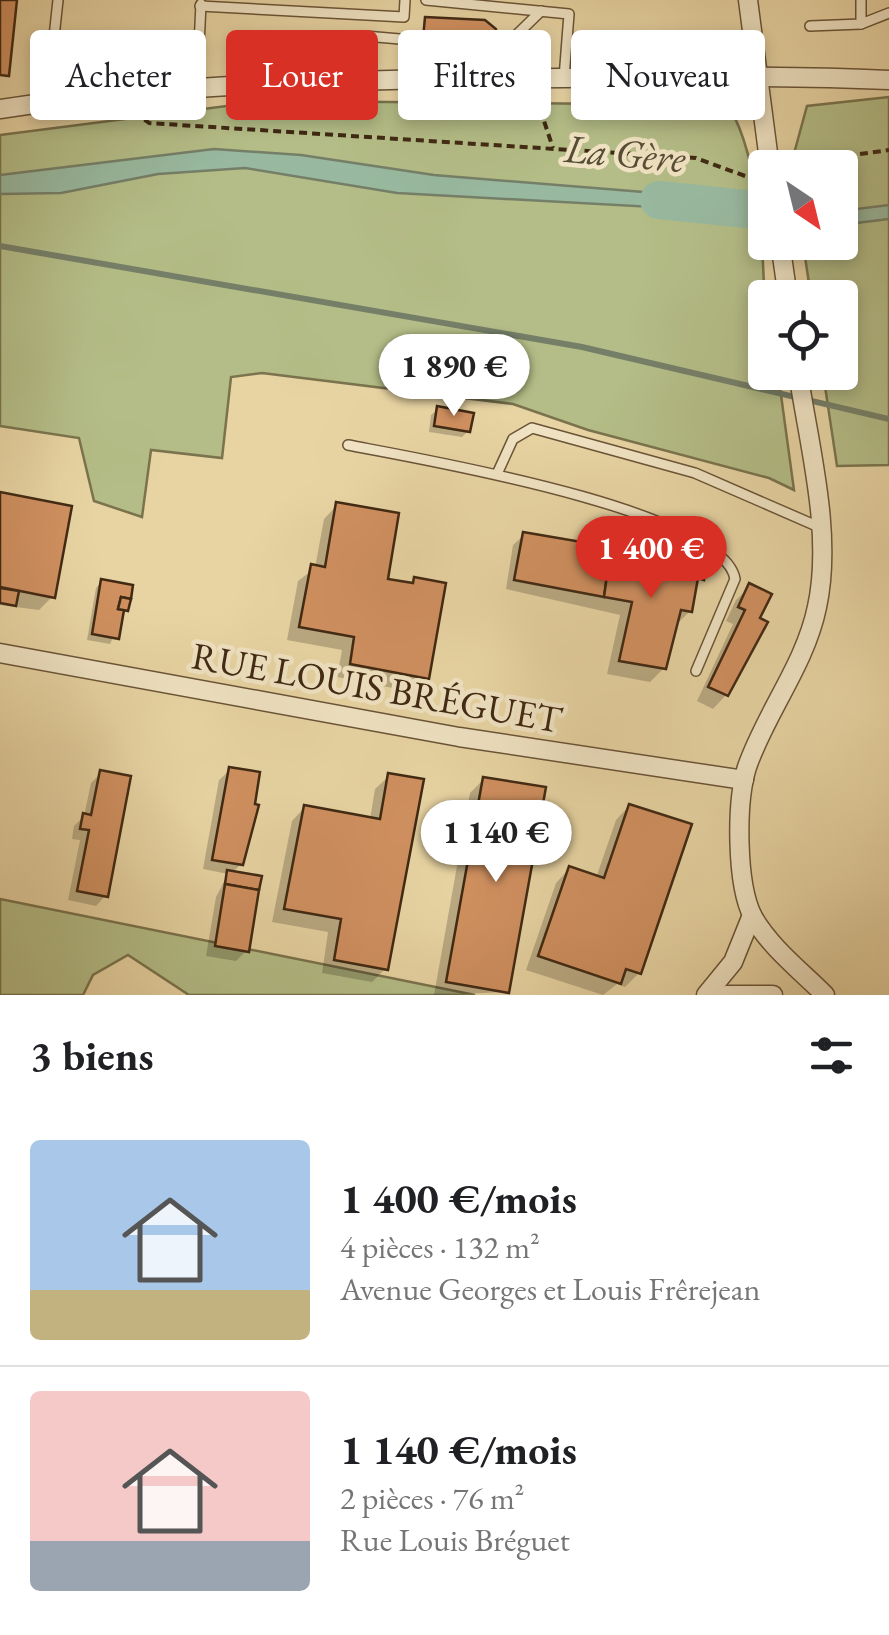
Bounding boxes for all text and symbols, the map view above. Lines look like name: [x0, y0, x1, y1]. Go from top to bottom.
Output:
chip: Acheter: [30, 30, 206, 120]
chip: Louer: [226, 30, 378, 120]
chip: Filtres: [398, 30, 551, 120]
chip: Nouveau: [571, 30, 765, 120]
water label: La Gère: [562, 122, 688, 184]
north arrow: [748, 150, 858, 260]
map controls: [748, 150, 858, 390]
button: locate: [748, 280, 858, 390]
pin: 1 890 €: [362, 334, 546, 419]
text: 1 890 €: [401, 345, 507, 387]
pin: 1 400 €: [559, 516, 743, 601]
text: 1 400 €: [598, 527, 704, 569]
street label: RUE LOUIS BRÉGUET: [188, 630, 566, 744]
pin: 1 140 €: [404, 800, 588, 885]
text: 1 140 €: [443, 811, 549, 853]
text: 3 biens: [30, 1028, 154, 1083]
icon: filters: [804, 1028, 859, 1083]
text: 1 400 €/mois: [340, 1171, 577, 1226]
icon: home: [110, 1180, 230, 1300]
text: 4 pièces · 132 m²: [340, 1226, 540, 1268]
text: Avenue Georges et Louis Frêrejean: [340, 1268, 760, 1310]
text: 1 140 €/mois: [340, 1422, 577, 1477]
icon: home: [110, 1431, 230, 1551]
text: 2 pièces · 76 m²: [340, 1477, 524, 1519]
text: Rue Louis Bréguet: [340, 1519, 570, 1561]

